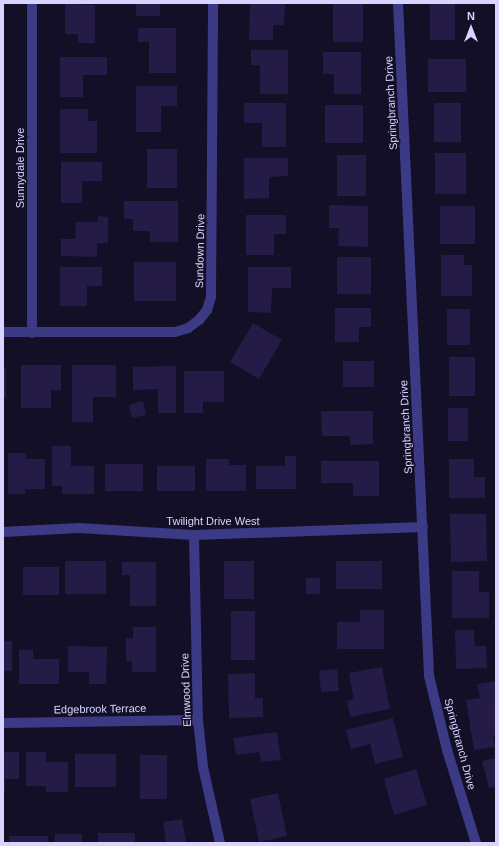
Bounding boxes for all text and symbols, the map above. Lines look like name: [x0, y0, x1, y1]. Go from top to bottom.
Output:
north arrow: [451, 8, 491, 48]
text: N: [467, 10, 475, 22]
street label: Springbranch Drive: [382, 56, 400, 150]
street label: Sunnydale Drive: [13, 128, 27, 208]
street label: Sundown Drive: [193, 214, 207, 288]
street label: Springbranch Drive: [397, 380, 415, 474]
street label: Twilight Drive West: [166, 514, 260, 528]
street label: Elmwood Drive: [178, 653, 194, 727]
street label: Springbranch Drive: [441, 697, 479, 791]
street label: Edgebrook Terrace: [53, 702, 147, 716]

